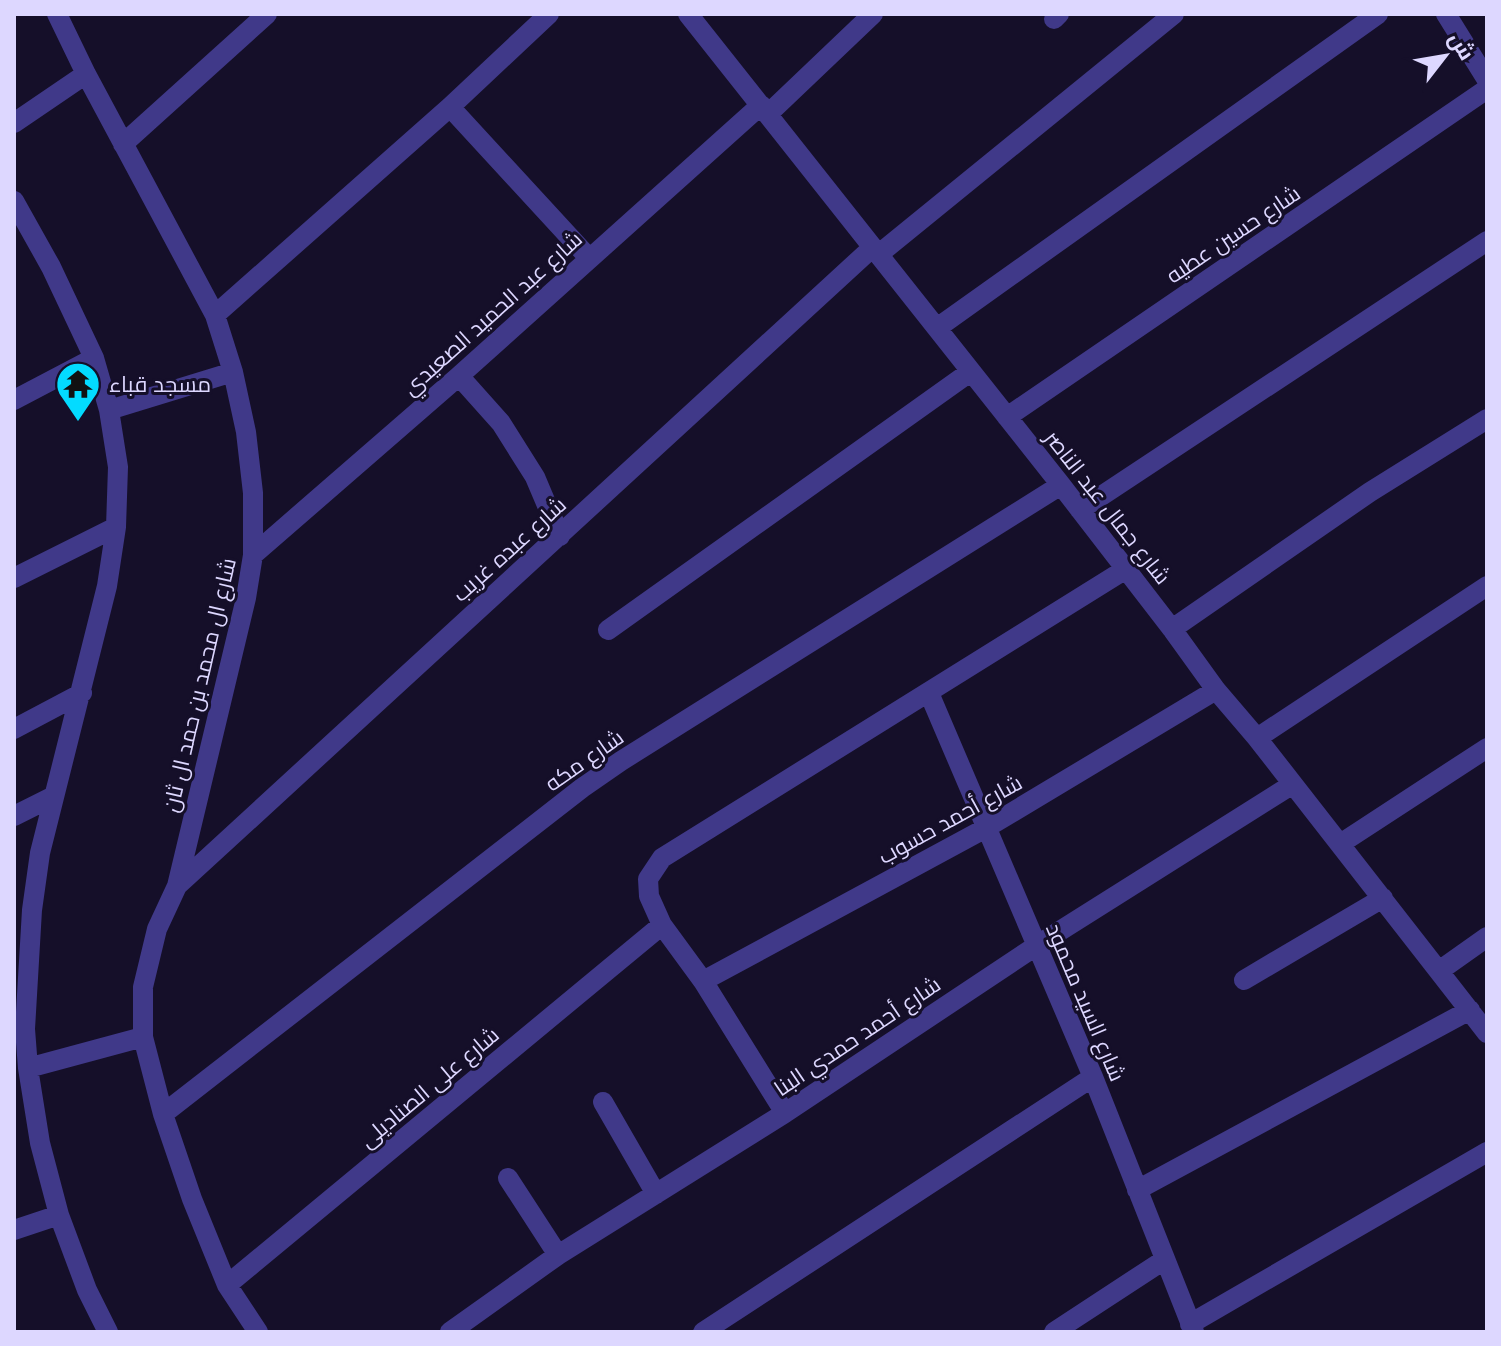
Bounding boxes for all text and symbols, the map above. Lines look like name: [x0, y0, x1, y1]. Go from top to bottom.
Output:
north arrow: [1405, 16, 1485, 96]
text: ش: [1443, 26, 1481, 65]
street label: شارع حسين عطيه: [1160, 179, 1306, 290]
street label: شارع عبد الحميد الصعيدي: [396, 225, 590, 403]
temple icon: مسجد قباء: [54, 360, 102, 423]
place label: مسجد قباء: [109, 370, 211, 398]
street label: شارع جمال عبد الناصر: [1037, 423, 1177, 591]
street label: شارع عبده غريب: [446, 491, 572, 608]
street label: شارع ال محمد بن حمد ال ثان: [156, 555, 243, 815]
street label: شارع مكه: [539, 723, 629, 798]
street label: شارع أحمد حسوب: [873, 768, 1027, 871]
street label: شارع السيد محمود: [1039, 919, 1132, 1086]
street label: شارع أحمد حمدي البنا: [768, 970, 947, 1105]
street label: شارع على الصناديلى: [353, 1020, 505, 1154]

